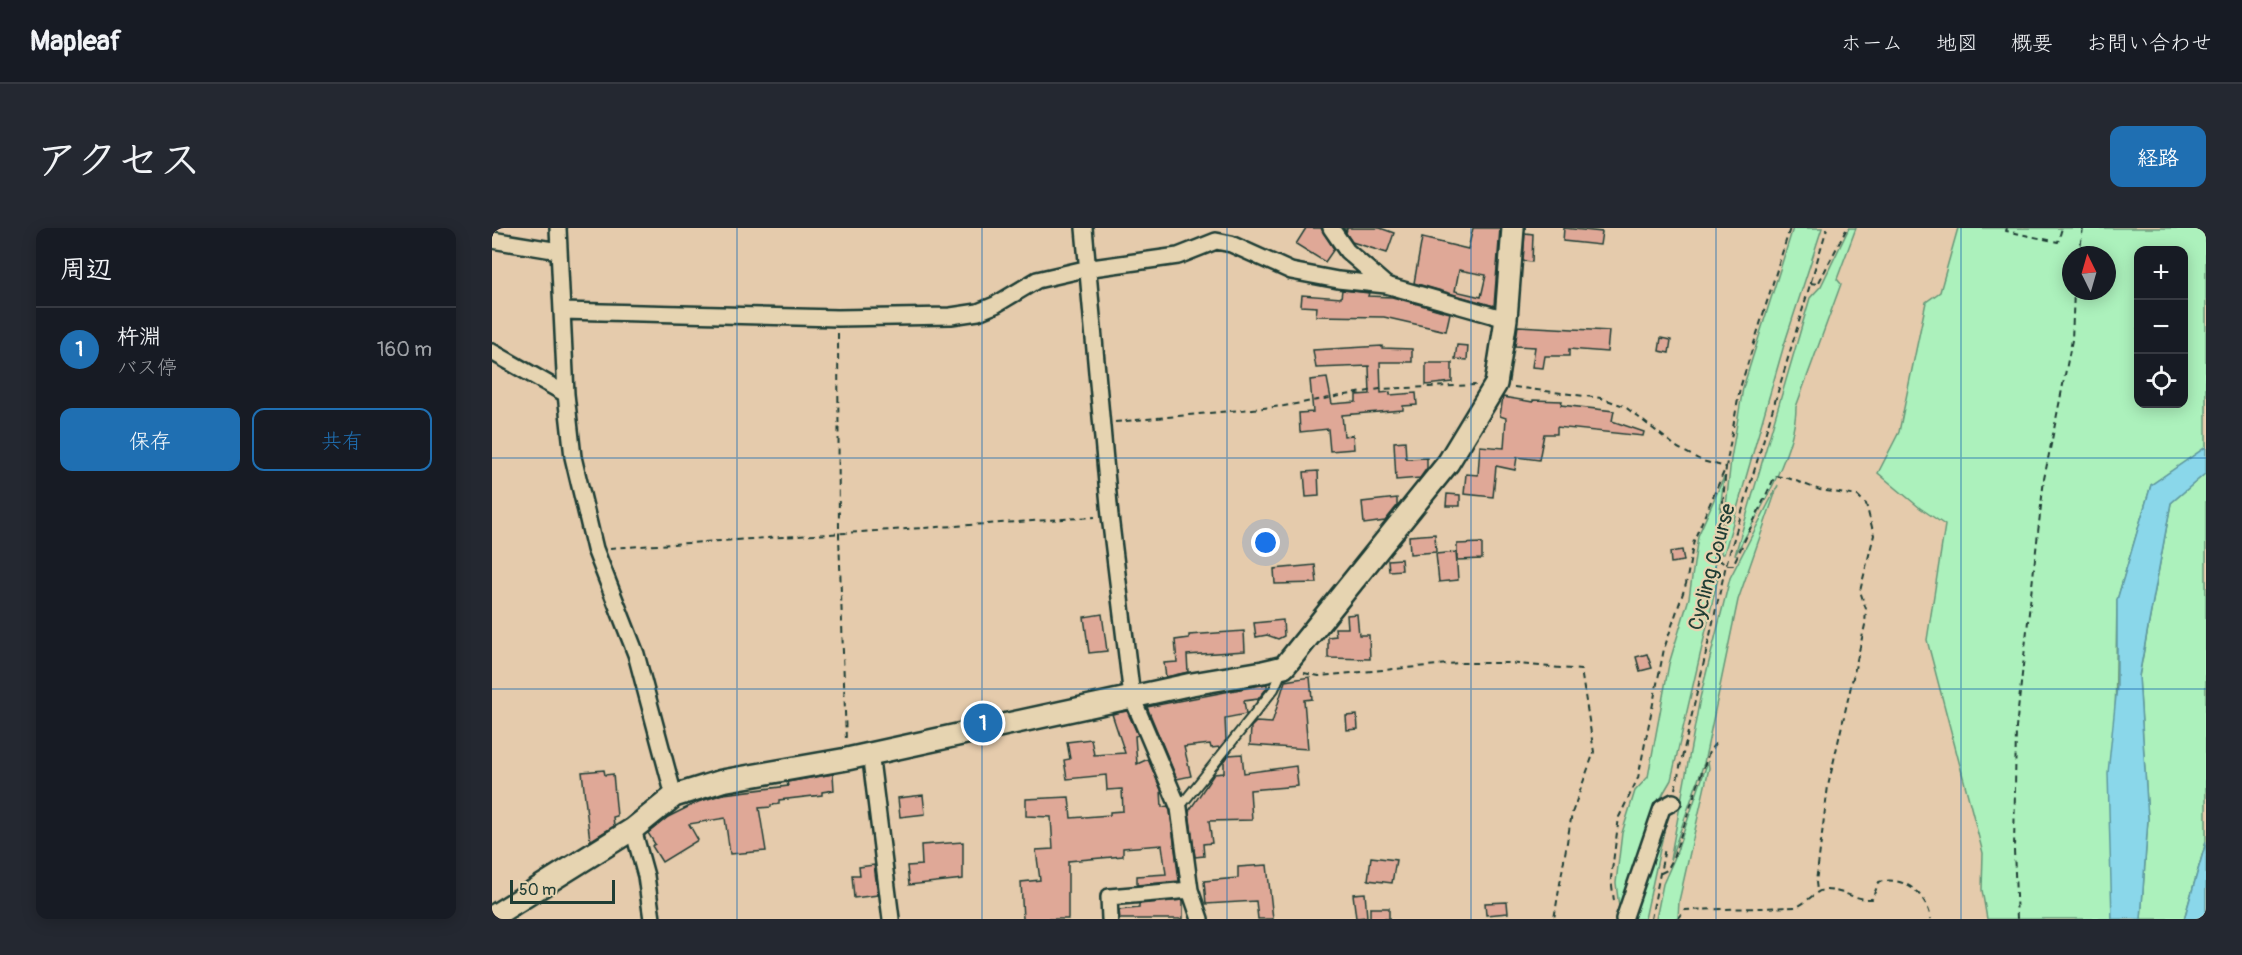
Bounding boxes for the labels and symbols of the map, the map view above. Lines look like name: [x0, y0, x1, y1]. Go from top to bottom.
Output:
north arrow: [2062, 246, 2116, 300]
street label: Cycling Course: [1682, 500, 1742, 633]
your location: [1251, 528, 1280, 557]
pin: 1: [964, 700, 1002, 746]
scale bar: [510, 877, 615, 904]

